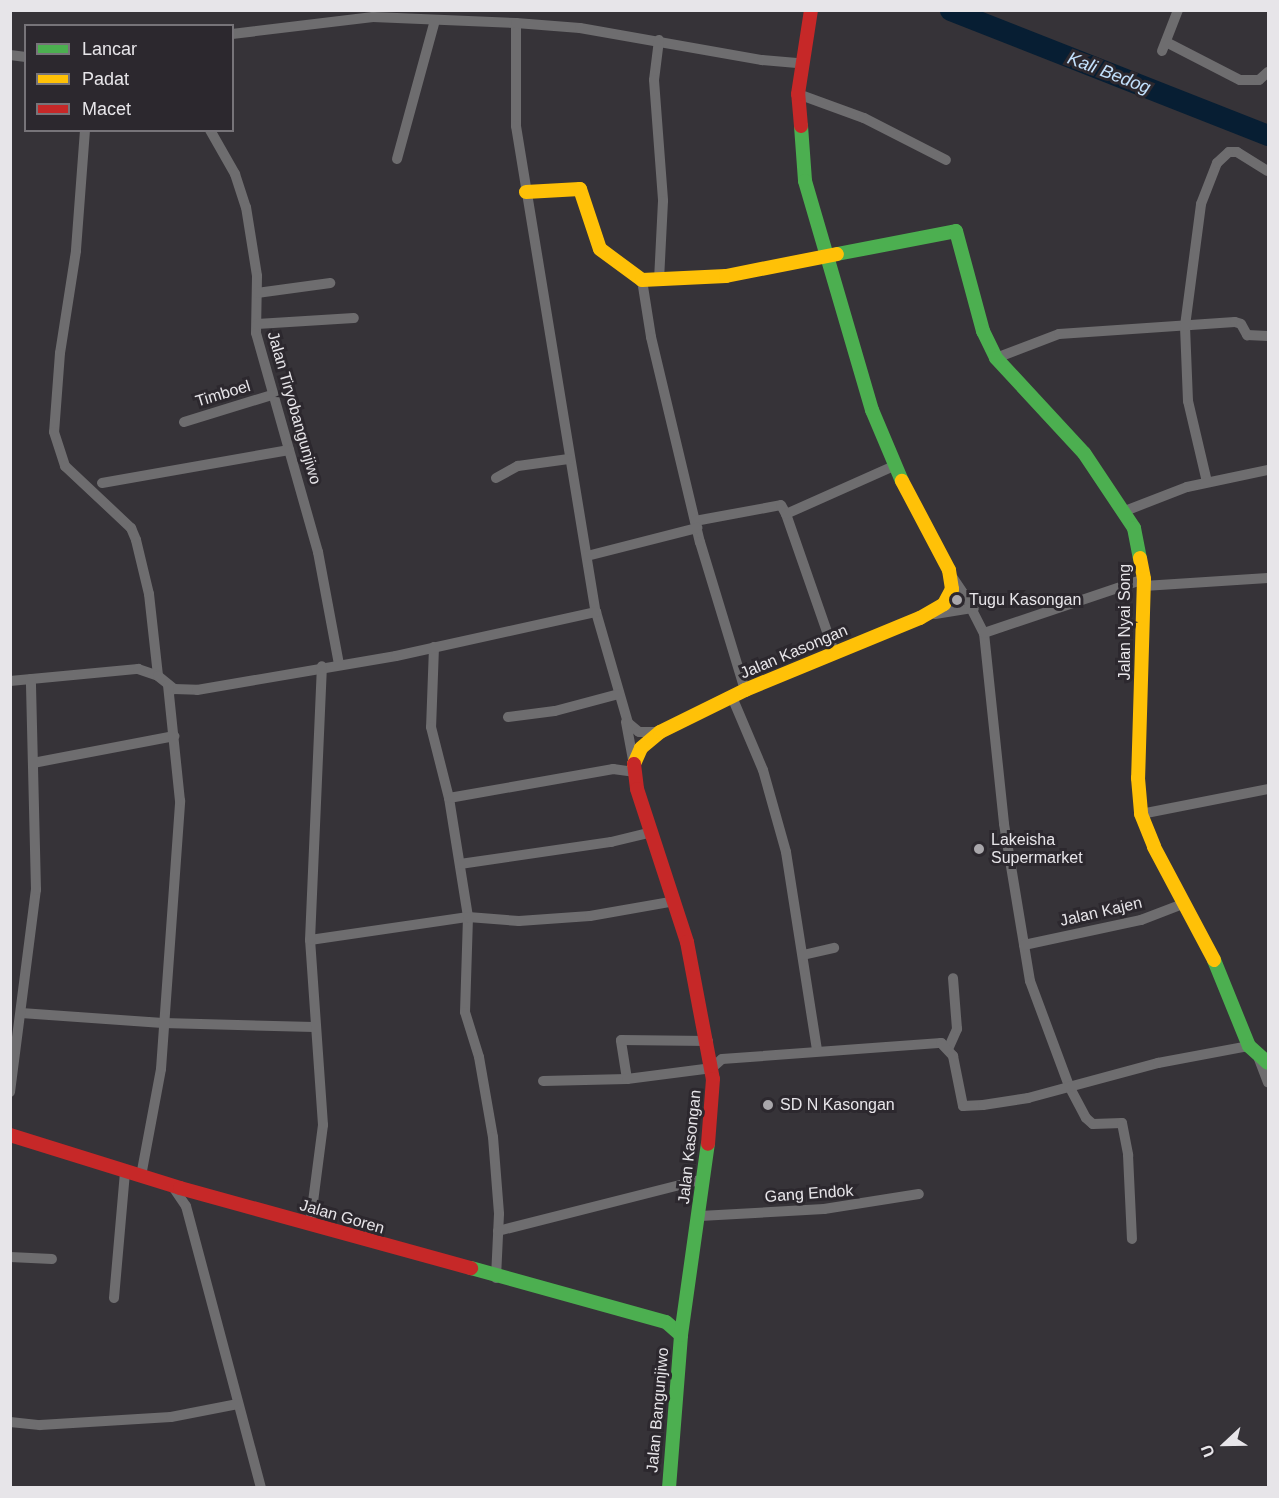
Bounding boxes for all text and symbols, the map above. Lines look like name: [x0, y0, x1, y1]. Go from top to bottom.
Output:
legend: [24, 24, 234, 132]
text: Lancar: [82, 39, 137, 59]
water label: Kali Bedog: [1064, 47, 1154, 99]
text: Padat: [82, 69, 129, 89]
text: Macet: [82, 99, 131, 119]
street label: Jalan Tiryobangunjiwo: [263, 329, 325, 487]
street label: Timboel: [193, 377, 253, 411]
street label: Jalan Nyai Song: [1115, 564, 1135, 680]
place label: Tugu Kasongan: [969, 590, 1081, 610]
marker: Tugu Kasongan: [950, 593, 964, 607]
street label: Jalan Kasongan: [737, 621, 851, 683]
place label: Lakeisha Supermarket: [991, 830, 1083, 868]
marker: Lakeisha Supermarket: [972, 842, 986, 856]
street label: Jalan Kajen: [1058, 893, 1144, 931]
street label: Jalan Kasongan: [674, 1089, 706, 1205]
place label: SD N Kasongan: [780, 1095, 895, 1115]
marker: SD N Kasongan: [761, 1098, 775, 1112]
street label: Gang Endok: [764, 1181, 854, 1207]
street label: Jalan Goren: [297, 1196, 387, 1238]
street label: Jalan Bangunjiwo: [643, 1347, 673, 1473]
north arrow: [1195, 1414, 1255, 1474]
text: U: [1198, 1442, 1218, 1459]

